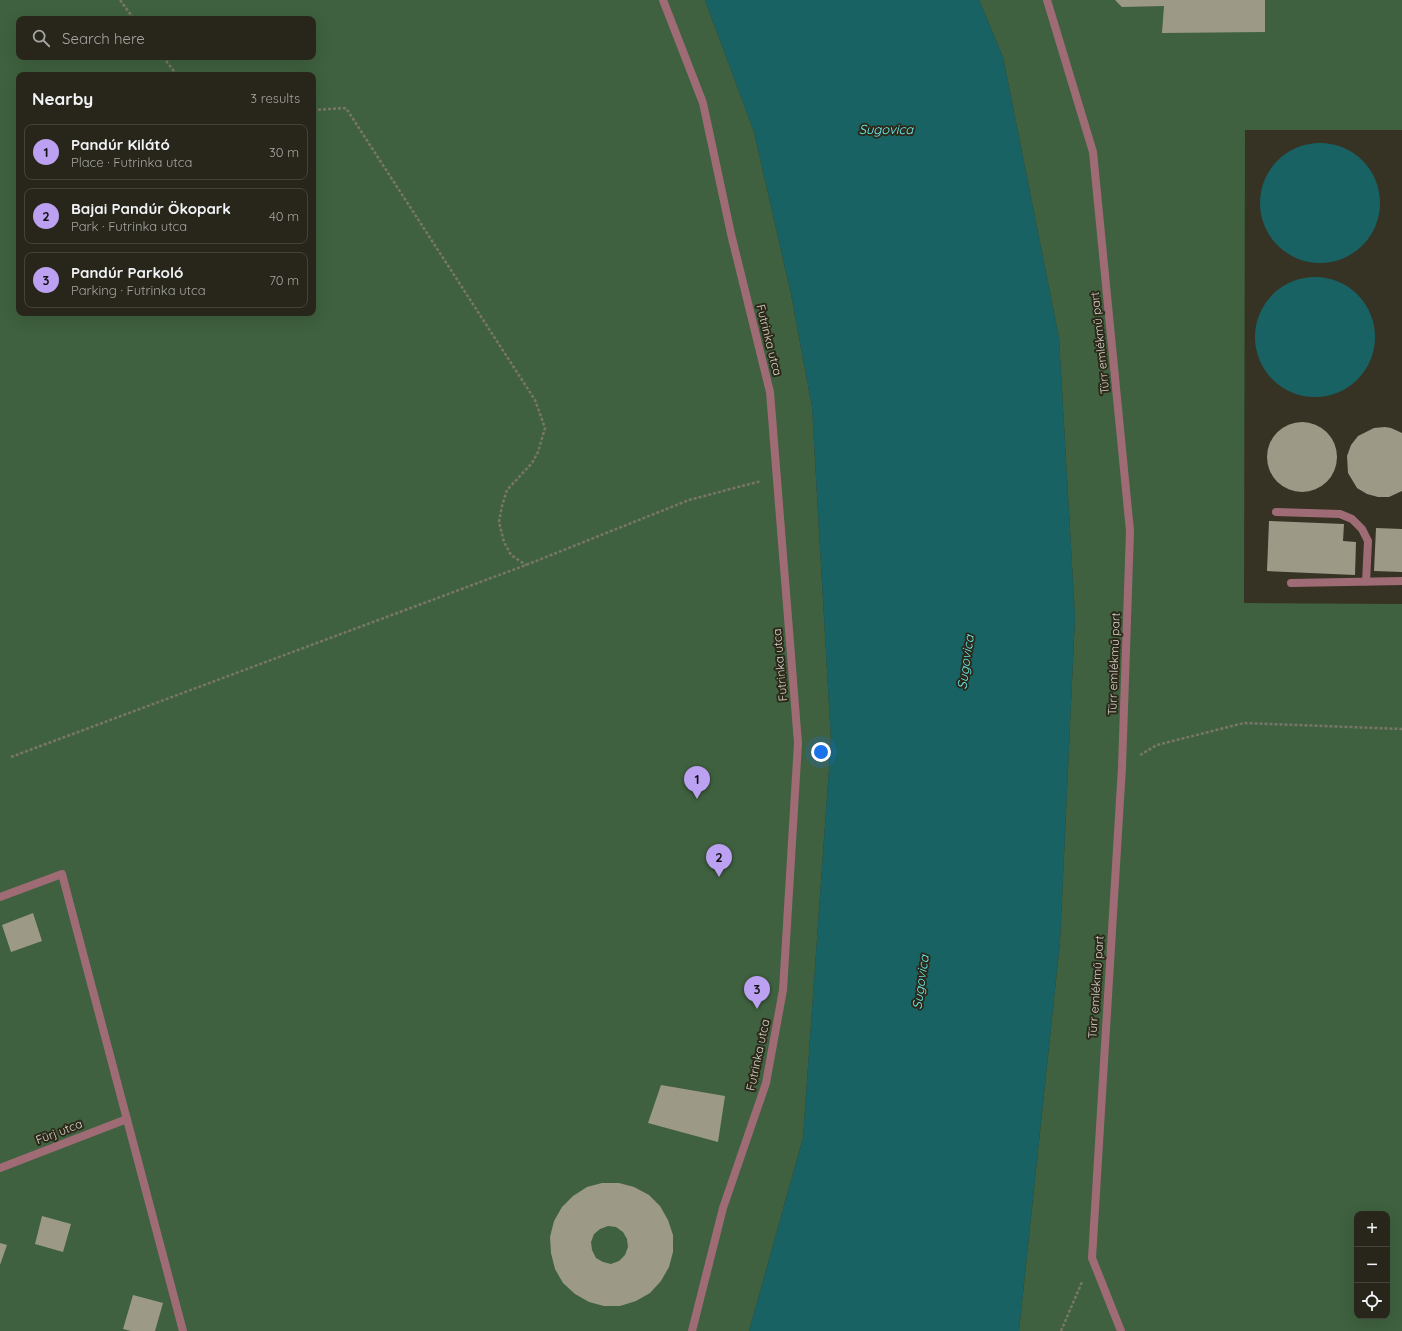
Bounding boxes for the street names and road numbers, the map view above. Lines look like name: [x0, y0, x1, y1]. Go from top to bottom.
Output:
street label: Türr emlékmű part: [1087, 291, 1112, 395]
street label: Futrinka utca: [753, 303, 786, 377]
street label: Türr emlékmű part: [1104, 612, 1123, 716]
street label: Futrinka utca: [769, 628, 790, 702]
street label: Türr emlékmű part: [1084, 935, 1107, 1039]
street label: Futrinka utca: [743, 1018, 772, 1092]
street label: Fürj utca: [33, 1116, 84, 1147]

